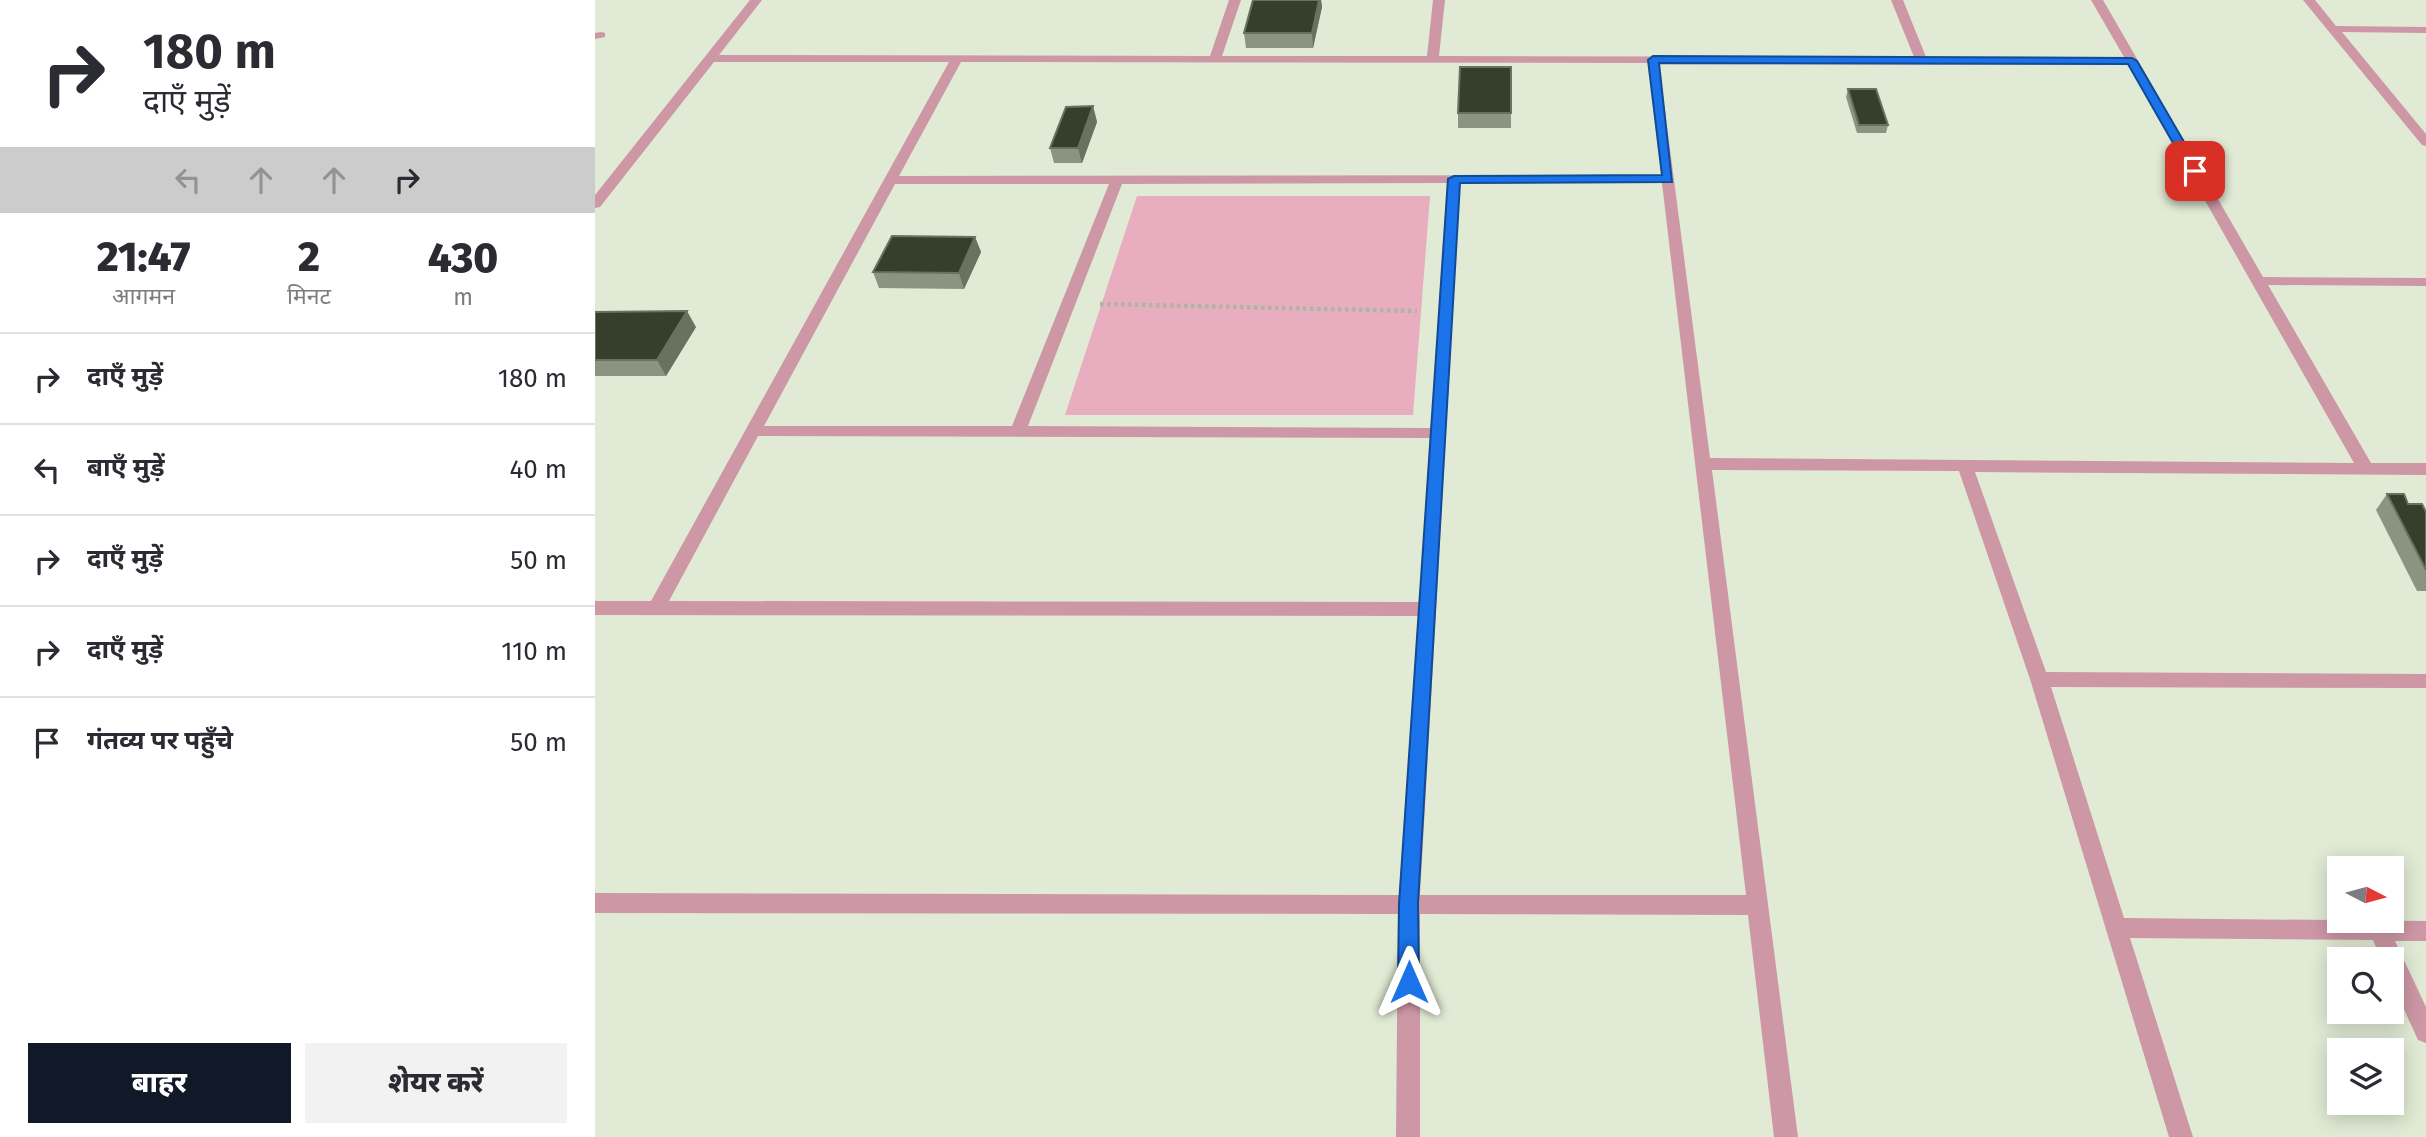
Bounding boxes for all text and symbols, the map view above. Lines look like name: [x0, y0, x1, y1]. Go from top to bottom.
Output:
text: 180 m: [143, 22, 276, 81]
icon: right: [28, 28, 119, 119]
text: दाएँ मुड़ें: [143, 82, 231, 120]
pin: [2165, 141, 2225, 201]
icon: arrive: [2176, 152, 2214, 190]
icon: left: [169, 161, 207, 199]
icon: ahead: [242, 161, 280, 199]
icon: ahead: [315, 161, 353, 199]
icon: right: [388, 161, 426, 199]
text: 21:47: [97, 232, 190, 282]
text: 2: [298, 232, 320, 282]
text: 430: [428, 233, 498, 283]
text: आगमन: [112, 282, 175, 310]
text: मिनट: [287, 282, 331, 310]
text: m: [453, 283, 473, 311]
icon: right: [28, 360, 66, 398]
text: दाएँ मुड़ें: [87, 361, 163, 392]
text: 180 m: [498, 363, 567, 394]
icon: left: [28, 451, 66, 489]
text: बाएँ मुड़ें: [87, 452, 164, 483]
text: 40 m: [509, 454, 567, 485]
icon: right: [28, 542, 66, 580]
text: दाएँ मुड़ें: [87, 543, 163, 574]
text: 50 m: [510, 545, 567, 576]
icon: right: [28, 633, 66, 671]
text: दाएँ मुड़ें: [87, 634, 163, 665]
text: 110 m: [501, 636, 567, 667]
icon: arrive: [28, 724, 66, 762]
text: गंतव्य पर पहुँचे: [87, 725, 233, 756]
text: 50 m: [510, 727, 567, 758]
north arrow: [2327, 856, 2405, 933]
map controls: [2327, 856, 2404, 1115]
position arrow: [1372, 945, 1446, 1019]
button: search: [2327, 947, 2404, 1024]
button: layers: [2327, 1038, 2404, 1115]
button: बाहर: [28, 1043, 291, 1123]
button: शेयर करें: [305, 1043, 567, 1123]

